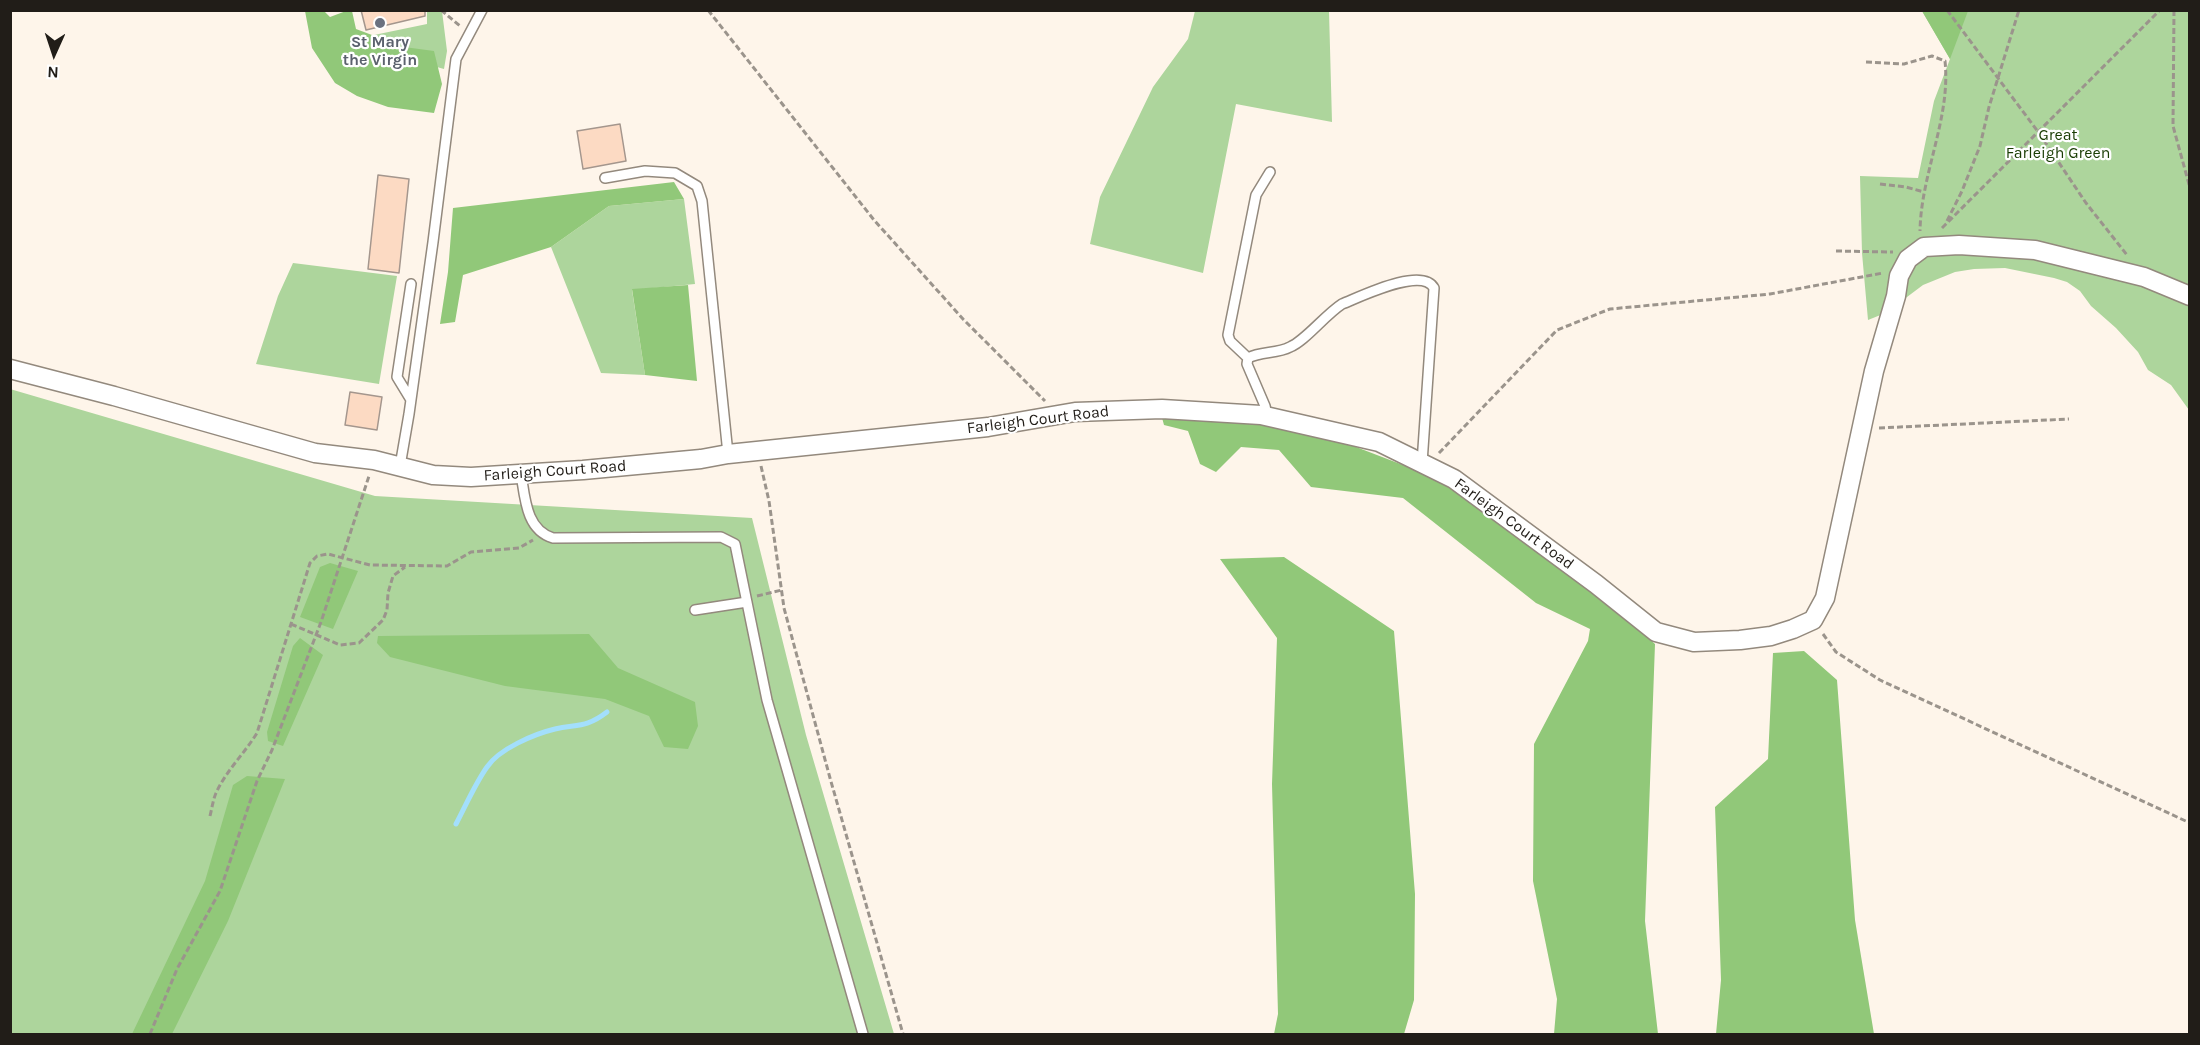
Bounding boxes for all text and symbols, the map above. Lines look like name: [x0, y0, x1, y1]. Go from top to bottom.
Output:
marker: St Mary the Virgin: [373, 16, 387, 30]
north arrow: [24, 24, 84, 84]
place label: St Mary the Virgin: [343, 32, 417, 70]
text: N: [47, 63, 59, 82]
park label: Great Farleigh Green: [2006, 125, 2110, 163]
street label: Farleigh Court Road: [966, 402, 1110, 438]
street label: Farleigh Court Road: [483, 456, 627, 486]
street label: Farleigh Court Road: [1450, 474, 1578, 574]

